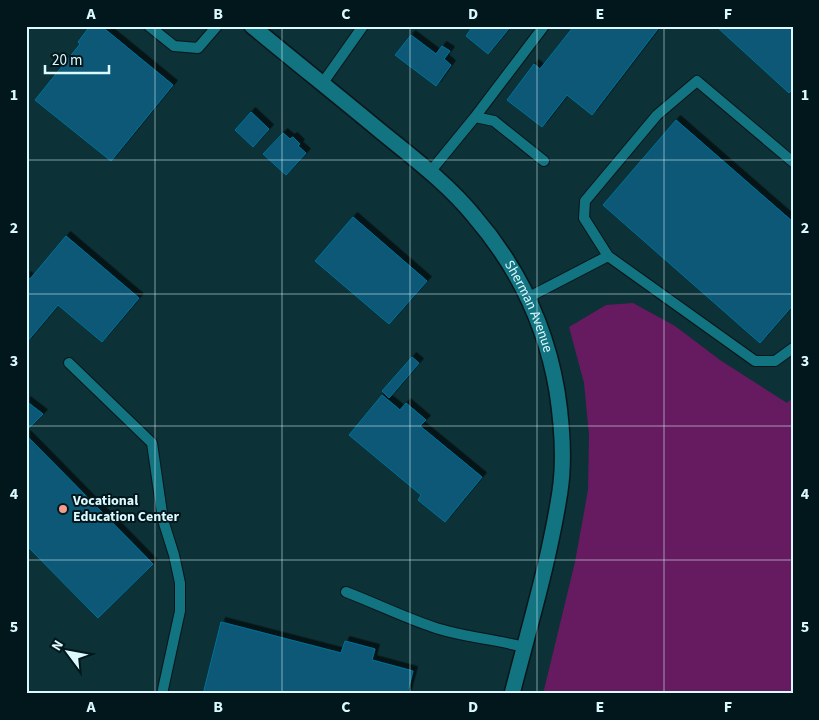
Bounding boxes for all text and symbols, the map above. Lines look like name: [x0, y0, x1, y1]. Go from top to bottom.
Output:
text: A: [85, 3, 96, 25]
text: B: [213, 3, 223, 25]
text: C: [341, 3, 351, 25]
text: D: [468, 3, 478, 25]
text: E: [596, 3, 604, 25]
text: F: [724, 3, 732, 25]
scale bar: [45, 42, 109, 74]
text: 20 m: [52, 50, 82, 71]
text: 1: [10, 84, 18, 106]
text: 1: [801, 84, 809, 106]
text: 2: [10, 217, 18, 239]
text: 2: [801, 217, 809, 239]
street label: Sherman Avenue: [499, 257, 558, 355]
text: 3: [10, 350, 18, 372]
text: 3: [801, 350, 809, 372]
text: 4: [10, 483, 19, 505]
text: 4: [801, 483, 810, 505]
place label: Vocational Education Center: [72, 491, 180, 527]
marker: Vocational Education Center: [57, 503, 69, 515]
text: 5: [10, 616, 18, 638]
text: 5: [801, 616, 809, 638]
north arrow: [42, 628, 92, 678]
text: N: [47, 636, 69, 655]
text: A: [85, 696, 96, 718]
text: B: [213, 696, 223, 718]
text: C: [341, 696, 351, 718]
text: D: [468, 696, 478, 718]
text: E: [596, 696, 604, 718]
text: F: [724, 696, 732, 718]

